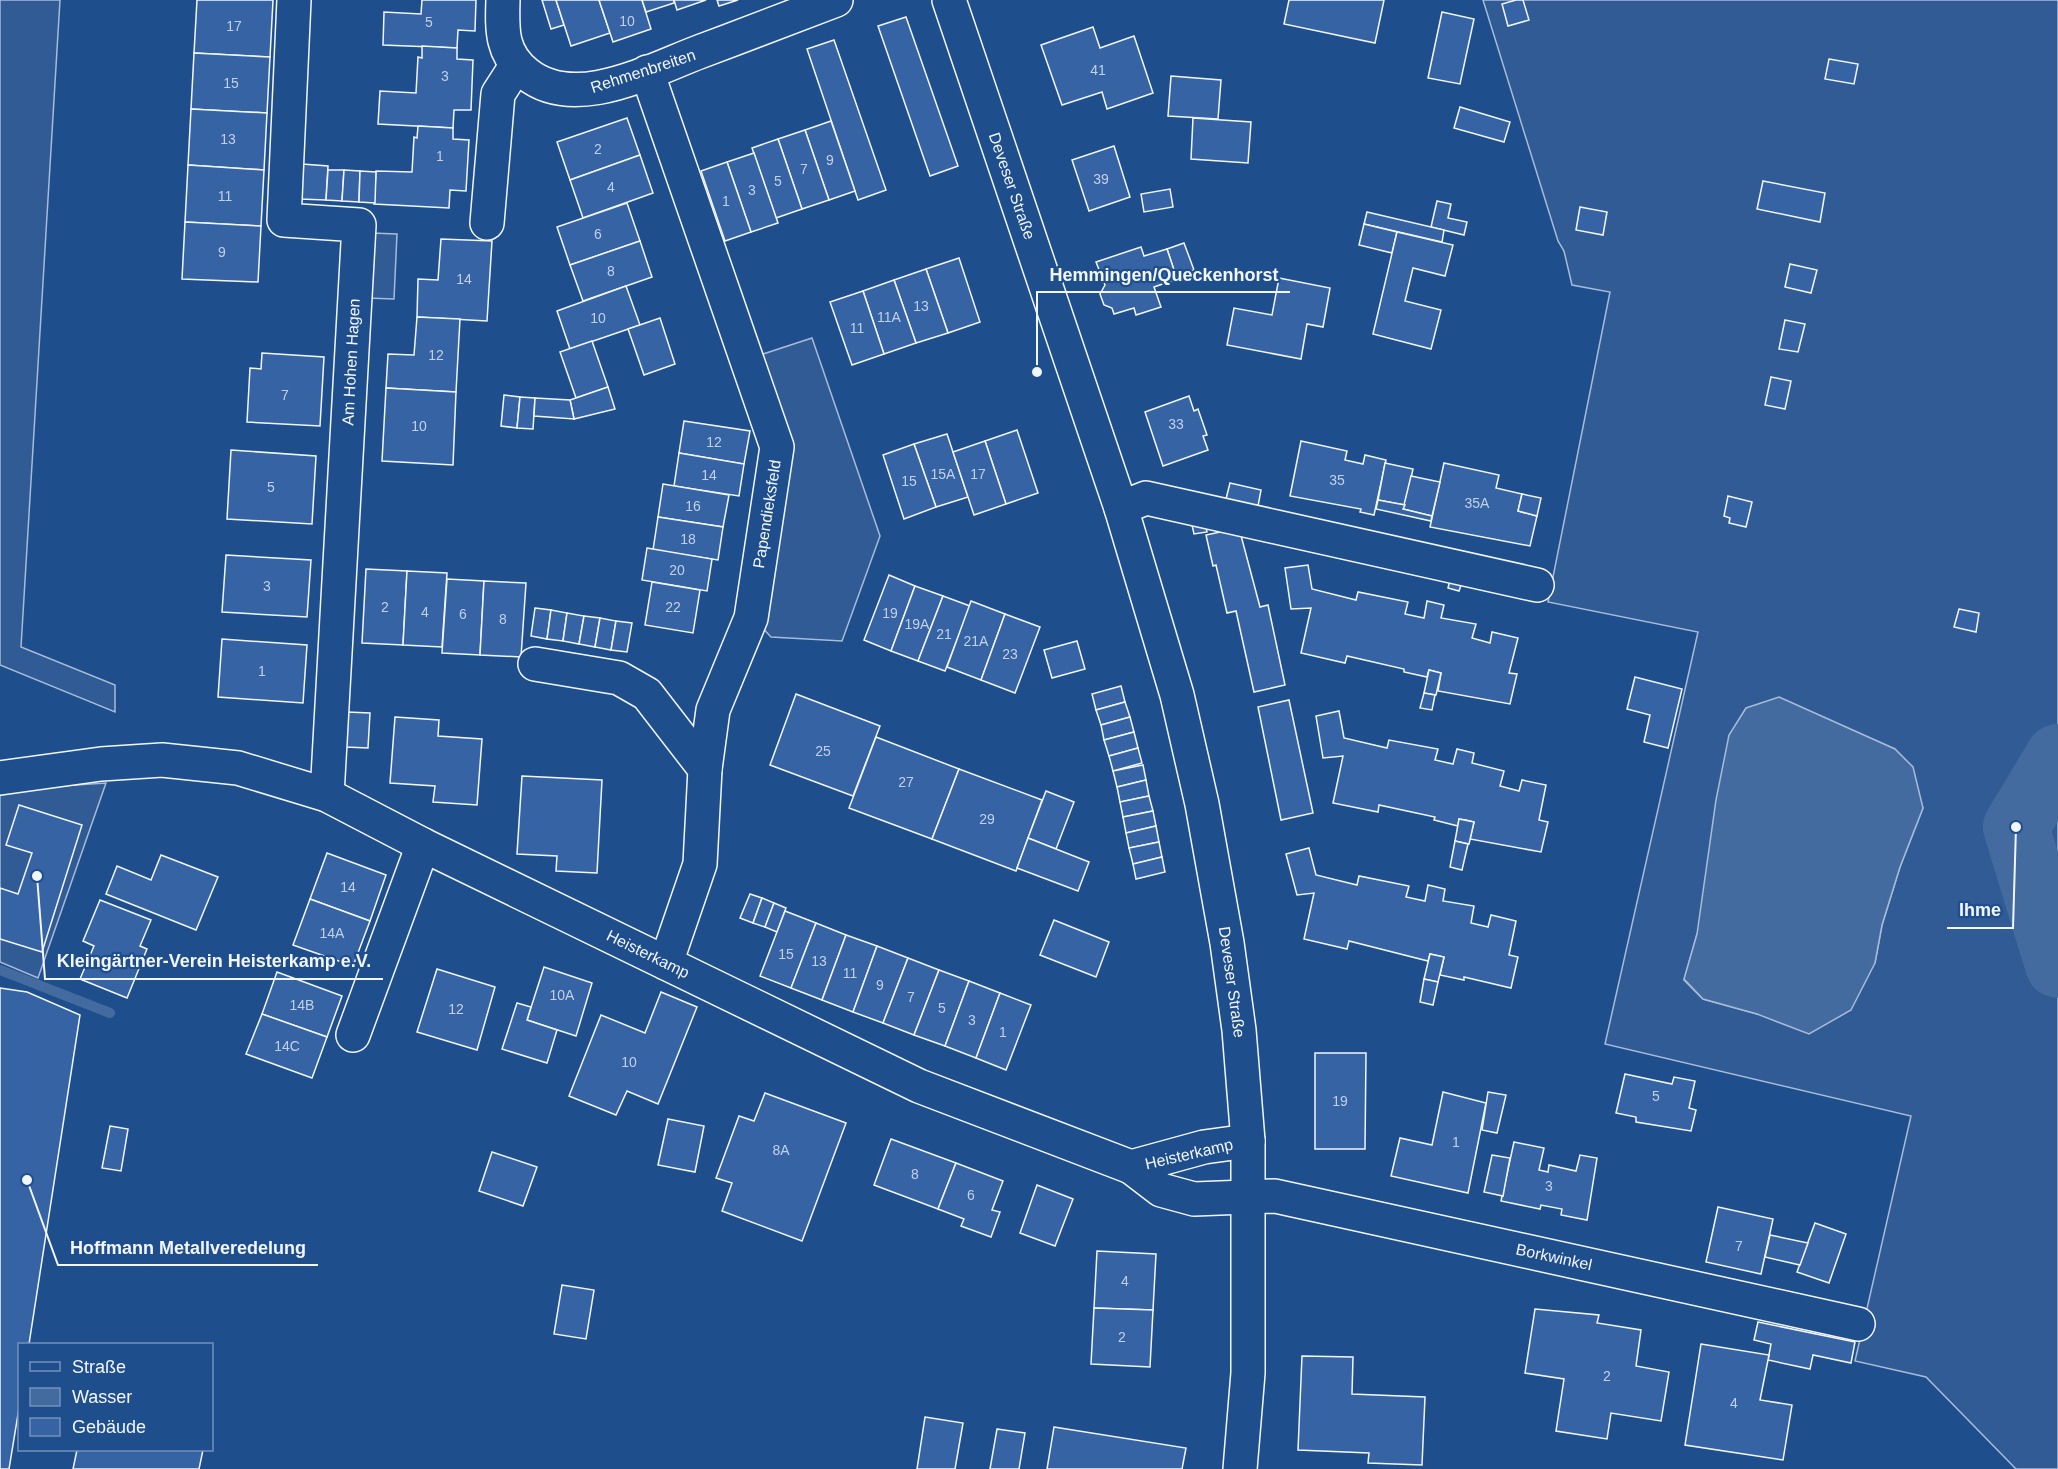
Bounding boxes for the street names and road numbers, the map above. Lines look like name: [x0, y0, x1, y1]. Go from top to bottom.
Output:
street label: Rehmenbreiten: [588, 46, 698, 96]
street label: Deveser Straße: [986, 130, 1038, 242]
street label: Am Hohen Hagen: [339, 298, 363, 426]
street label: Papendieksfeld: [750, 459, 784, 569]
street label: Deveser Straße: [1216, 925, 1248, 1039]
street label: Heisterkamp: [604, 927, 692, 981]
street label: Heisterkamp: [1143, 1136, 1235, 1172]
street label: Borkwinkel: [1514, 1241, 1594, 1273]

